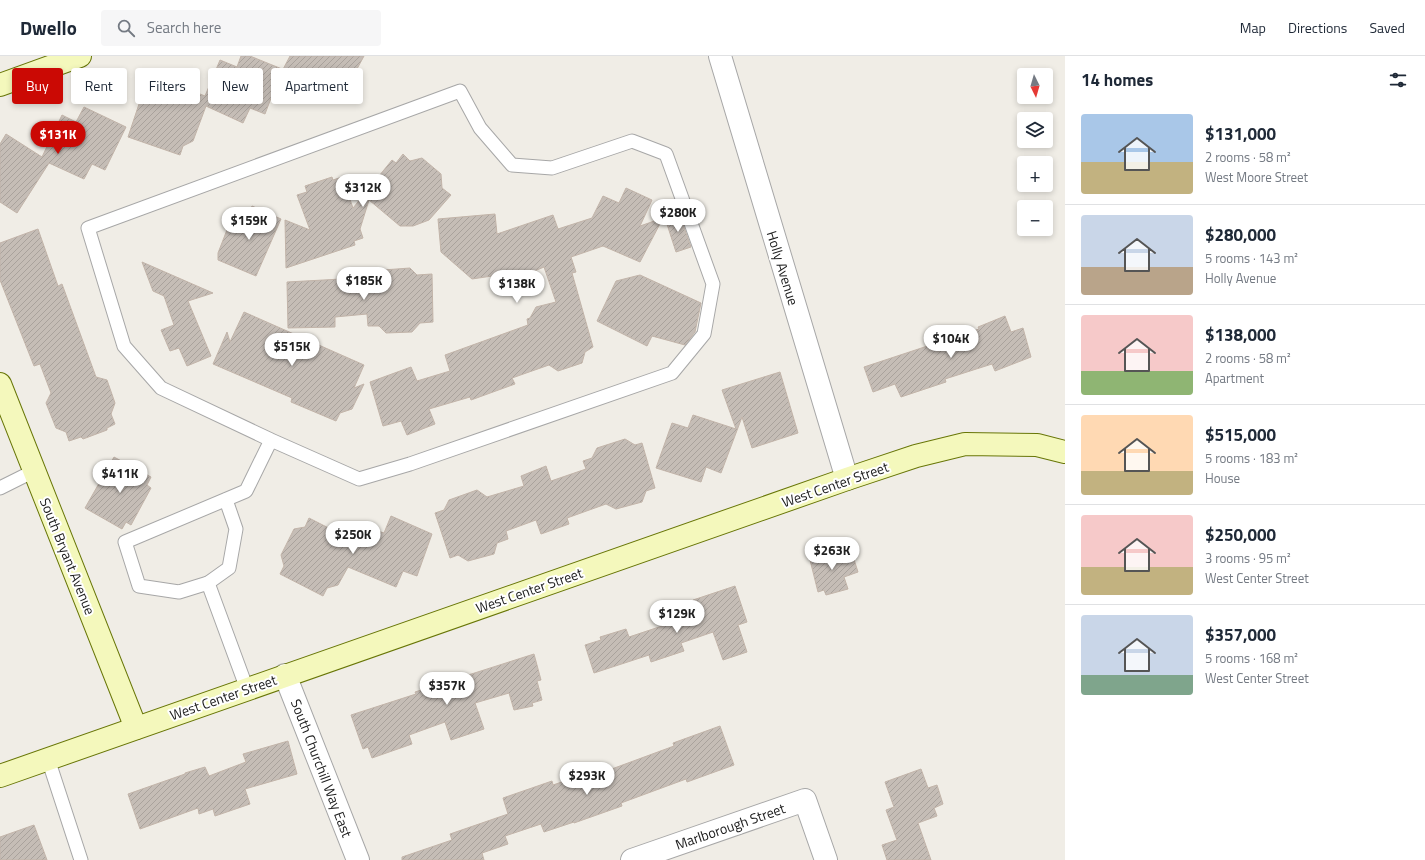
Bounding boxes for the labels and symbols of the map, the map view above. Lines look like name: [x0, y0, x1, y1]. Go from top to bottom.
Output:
north arrow: [1017, 68, 1053, 104]
pin: $131K: [30, 121, 86, 155]
pin: $312K: [335, 174, 391, 208]
pin: $280K: [650, 199, 706, 233]
pin: $159K: [221, 207, 277, 241]
street label: Holly Avenue: [762, 228, 804, 308]
pin: $185K: [336, 267, 392, 301]
pin: $138K: [489, 270, 545, 304]
pin: $104K: [923, 325, 979, 359]
pin: $515K: [264, 333, 320, 367]
street label: West Center Street: [779, 456, 891, 512]
pin: $411K: [92, 460, 148, 494]
street label: South Bryant Avenue: [35, 494, 101, 618]
pin: $250K: [325, 521, 381, 555]
pin: $263K: [804, 537, 860, 571]
street label: West Center Street: [473, 562, 585, 618]
pin: $129K: [649, 600, 705, 634]
street label: West Center Street: [167, 669, 279, 725]
pin: $357K: [419, 672, 475, 706]
street label: South Churchill Way East: [286, 696, 358, 840]
pin: $293K: [559, 762, 615, 796]
street label: Marlborough Street: [672, 797, 788, 855]

